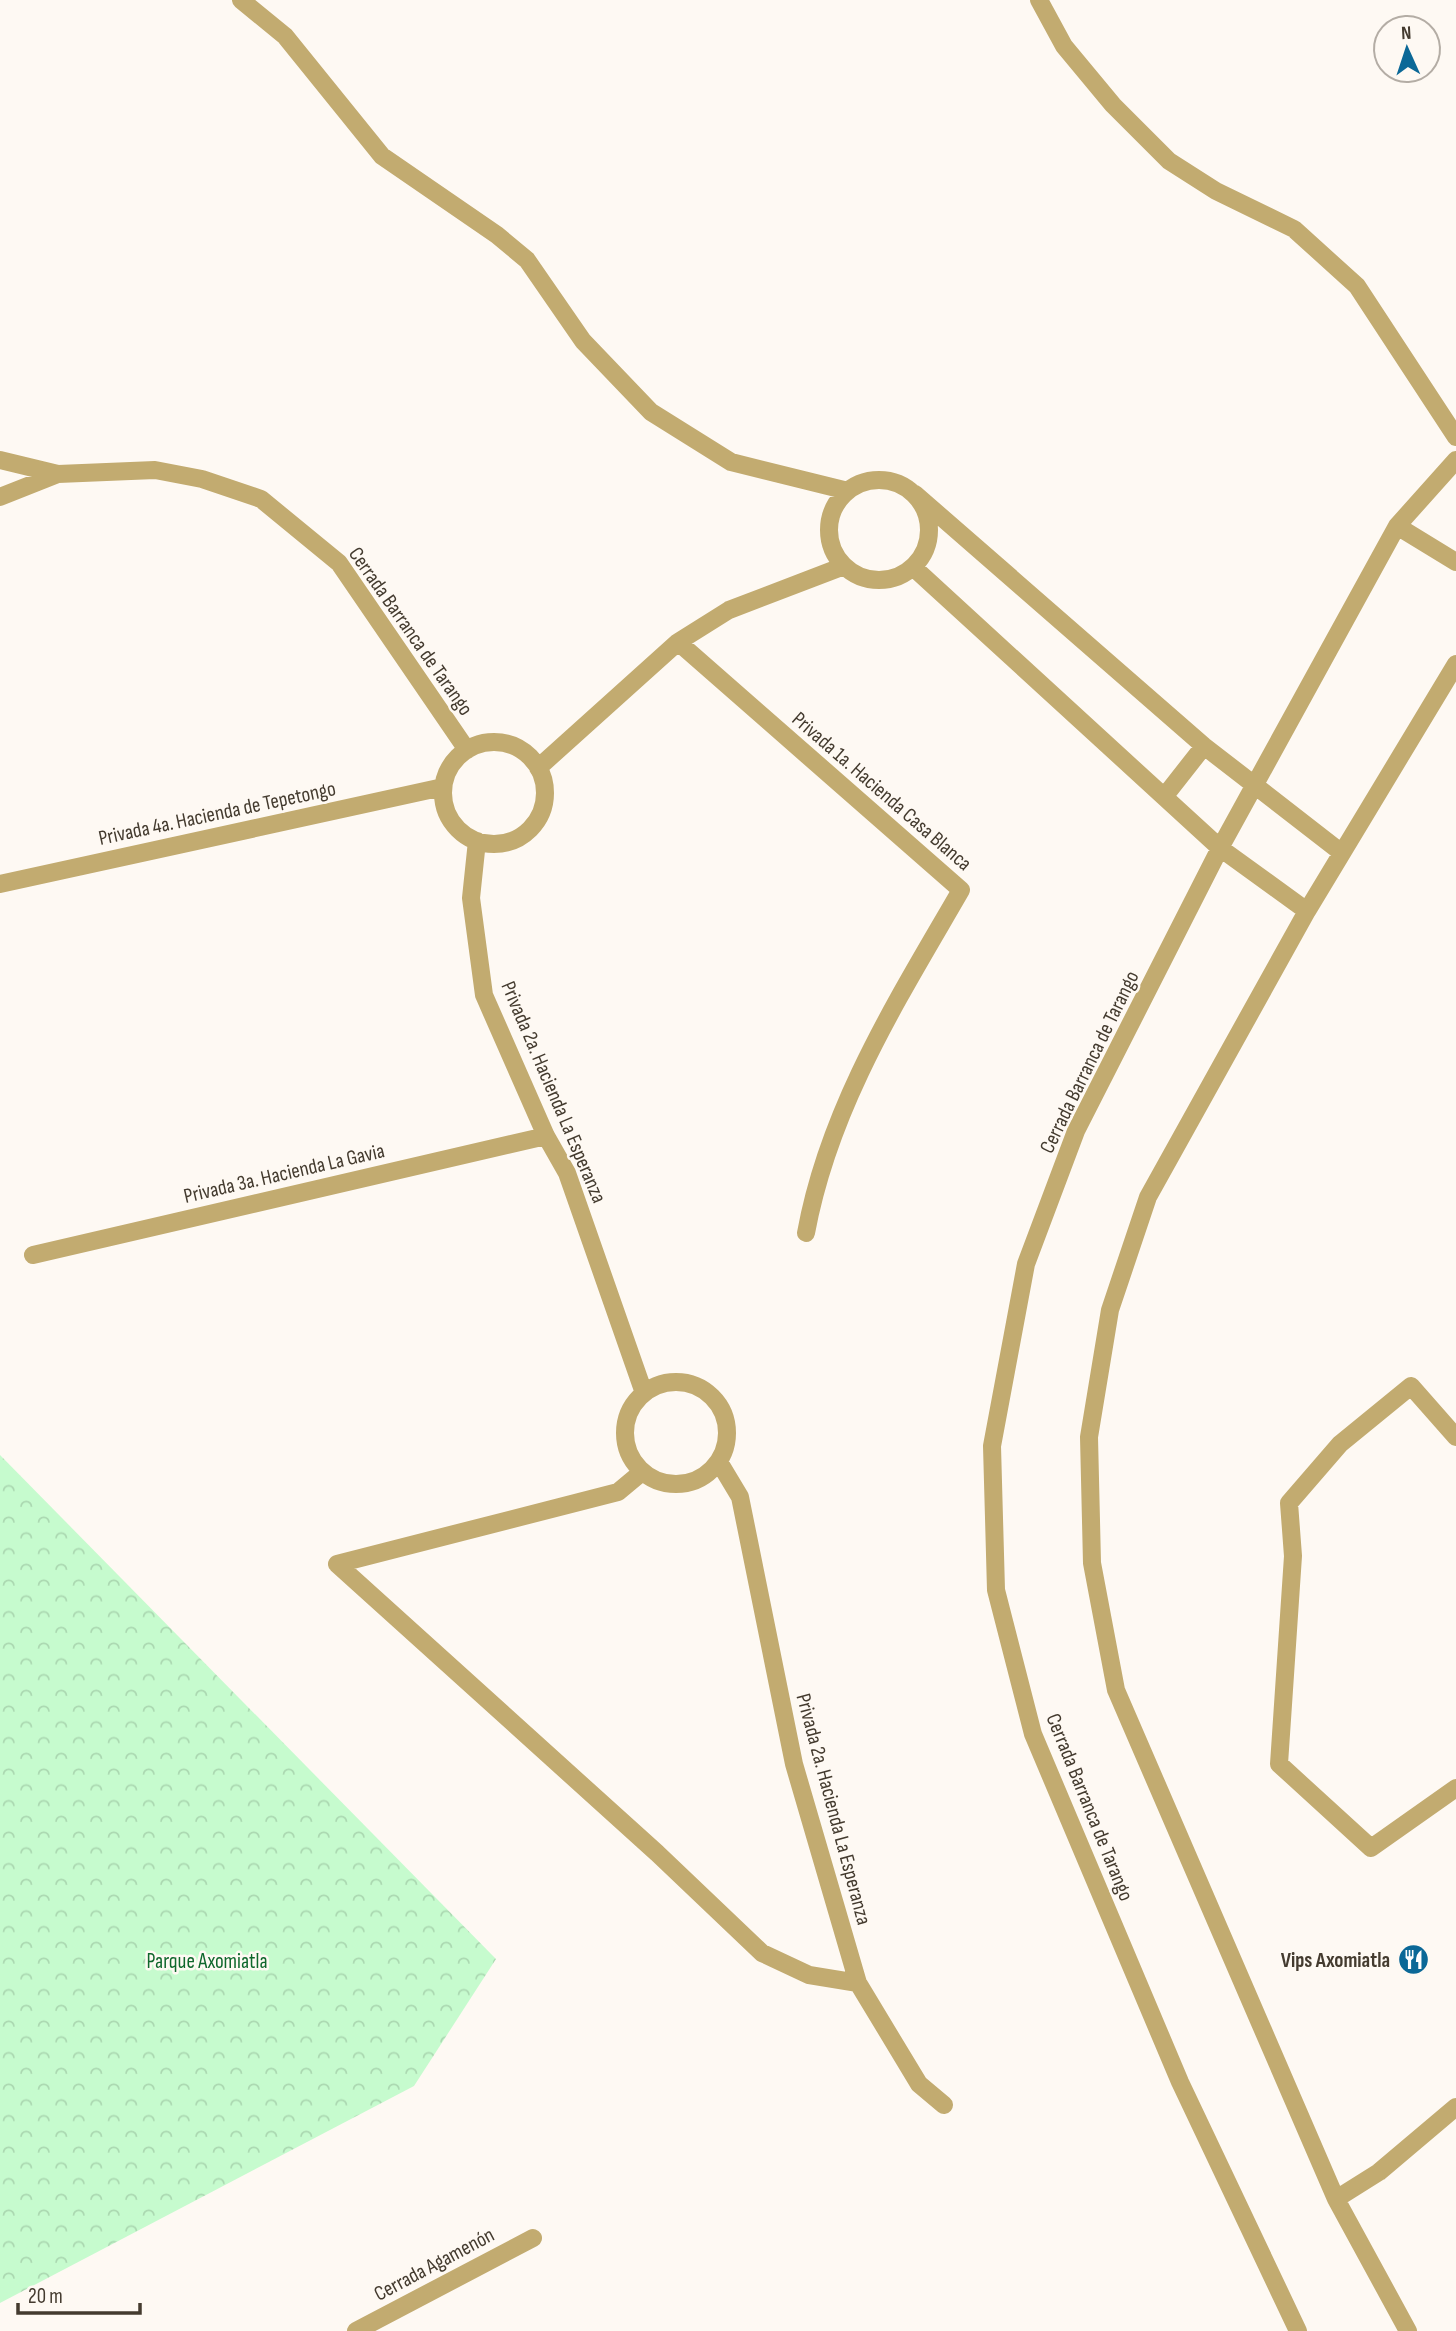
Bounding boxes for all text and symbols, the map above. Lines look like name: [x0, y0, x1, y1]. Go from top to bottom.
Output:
north arrow: [1372, 14, 1442, 84]
text: N: [1401, 22, 1412, 45]
street label: Cerrada Barranca de Tarango: [343, 542, 478, 720]
street label: Privada 1a. Hacienda Casa Blanca: [787, 707, 977, 876]
street label: Privada 4a. Hacienda de Tepetongo: [96, 776, 338, 851]
street label: Cerrada Barranca de Tarango: [1034, 967, 1144, 1157]
street label: Privada 2a. Hacienda La Esperanza: [495, 978, 612, 1207]
street label: Privada 3a. Hacienda La Gavia: [181, 1138, 387, 1209]
street label: Privada 2a. Hacienda La Esperanza: [791, 1691, 876, 1928]
street label: Cerrada Barranca de Tarango: [1041, 1710, 1139, 1904]
restaurant icon: Vips Axomiatla: [1396, 1943, 1430, 1977]
place label: Vips Axomiatla: [1281, 1948, 1390, 1973]
park label: Parque Axomiatla: [147, 1949, 267, 1974]
street label: Cerrada Agamenón: [370, 2222, 499, 2307]
scale bar: [18, 2272, 140, 2316]
text: 20 m: [28, 2284, 63, 2309]

